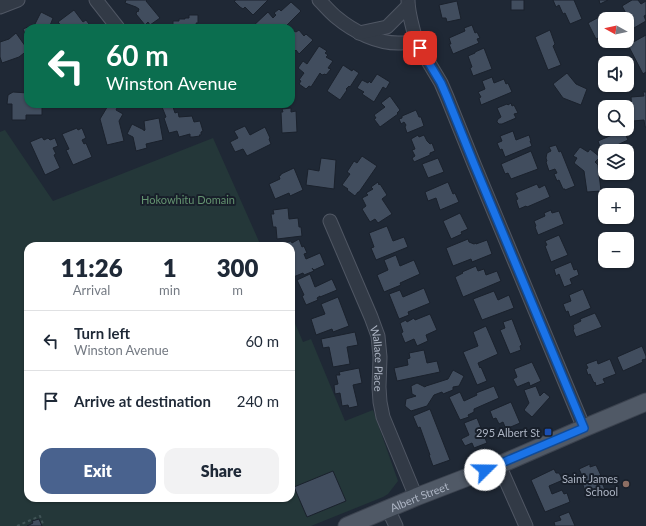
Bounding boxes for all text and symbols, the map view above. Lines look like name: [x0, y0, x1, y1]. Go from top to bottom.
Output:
north arrow: [598, 12, 634, 48]
map controls: [598, 12, 634, 268]
pin: [403, 31, 437, 65]
icon: arrive: [409, 37, 431, 59]
text: 60 m: [106, 38, 169, 72]
icon: left: [40, 40, 92, 92]
button: sound: [598, 56, 634, 92]
text: Winston Avenue: [106, 72, 237, 94]
button: search: [598, 100, 634, 136]
button: layers: [598, 144, 634, 180]
button: +: [598, 188, 634, 224]
park label: Hokowhitu Domain: [141, 193, 235, 206]
button: −: [598, 232, 634, 268]
text: 11:26: [61, 253, 123, 282]
text: 1: [163, 253, 177, 282]
text: 300: [217, 253, 258, 282]
text: Arrival: [73, 282, 110, 298]
text: min: [159, 282, 180, 298]
text: m: [232, 282, 243, 298]
text: Turn left: [74, 324, 130, 342]
street label: Wallace Place: [368, 324, 386, 392]
icon: left: [40, 330, 62, 352]
text: 60 m: [245, 332, 279, 350]
text: Winston Avenue: [74, 342, 169, 358]
icon: arrive: [40, 390, 62, 412]
text: Arrive at destination: [74, 392, 211, 410]
text: 240 m: [237, 392, 279, 410]
place label: 295 Albert St: [476, 426, 540, 439]
marker: 295 Albert St: [543, 427, 553, 437]
button: Exit: [40, 448, 156, 494]
button: Share: [164, 448, 279, 494]
position arrow: [464, 449, 506, 491]
place label: Saint James School: [562, 472, 618, 498]
street label: Albert Street: [388, 479, 450, 514]
marker: Saint James School: [621, 479, 631, 489]

